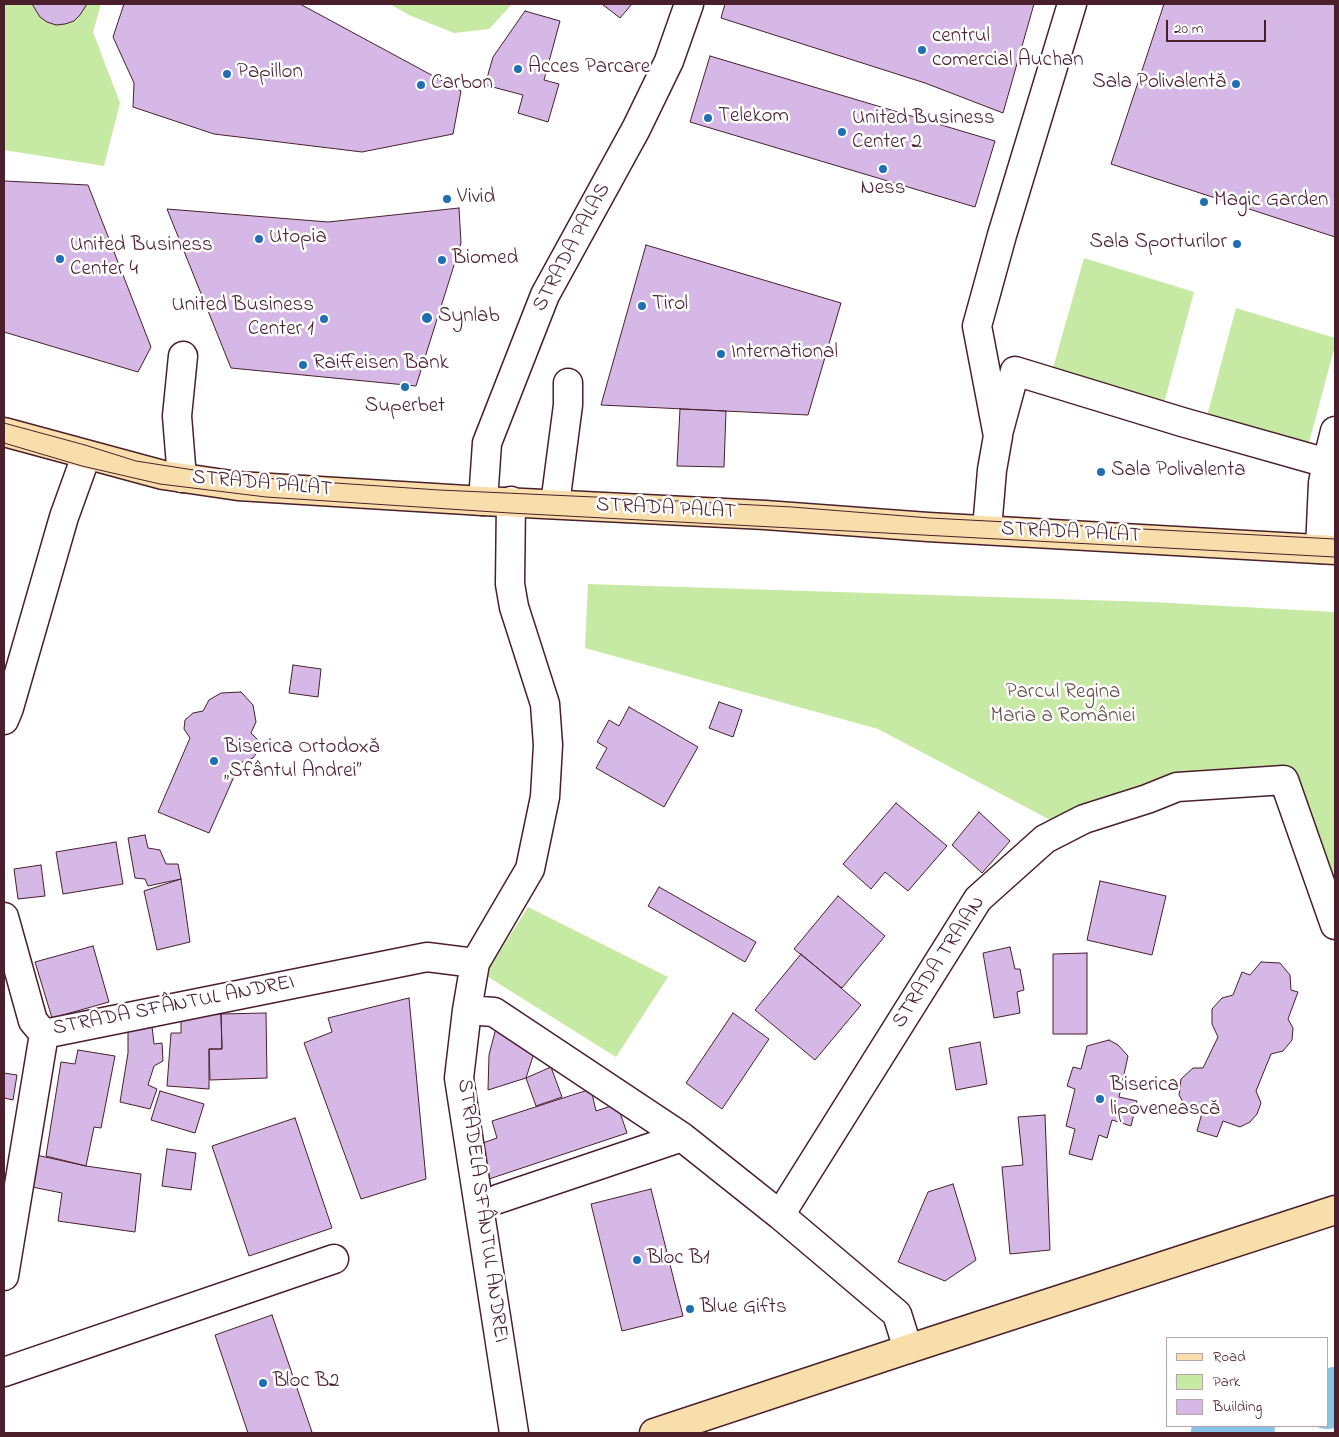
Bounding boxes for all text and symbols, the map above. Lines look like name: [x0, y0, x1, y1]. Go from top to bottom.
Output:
scale bar: [1169, 10, 1269, 42]
text: 20 m: [1174, 18, 1203, 40]
place label: centrul comercial Auchan: [932, 25, 1084, 75]
marker: centrul comercial Auchan: [916, 44, 928, 56]
place label: Acces Parcare: [528, 56, 650, 82]
place label: Papillon: [237, 61, 303, 87]
marker: Acces Parcare: [512, 63, 524, 75]
marker: Papillon: [221, 68, 233, 80]
place label: Sala Polivalentă: [1092, 71, 1226, 97]
place label: Carbon: [431, 72, 493, 98]
marker: Sala Polivalentă: [1230, 78, 1242, 90]
marker: Carbon: [415, 79, 427, 91]
place label: Telekom: [718, 105, 789, 131]
place label: United Business Center 2: [852, 107, 995, 157]
marker: Telekom: [702, 112, 714, 124]
marker: United Business Center 2: [836, 126, 848, 138]
marker: Ness: [877, 163, 889, 175]
place label: Ness: [861, 177, 905, 203]
street label: STRADA PALAS: [529, 180, 617, 316]
place label: Vivid: [457, 186, 495, 212]
place label: Magic Garden: [1214, 189, 1328, 215]
marker: Vivid: [441, 193, 453, 205]
marker: Magic Garden: [1198, 196, 1210, 208]
place label: Utopia: [269, 226, 327, 252]
place label: Sala Sporturilor: [1089, 231, 1227, 257]
marker: Utopia: [253, 233, 265, 245]
place label: United Business Center 4: [70, 234, 213, 284]
marker: Sala Sporturilor: [1231, 238, 1243, 250]
place label: Biomed: [452, 247, 518, 273]
marker: United Business Center 4: [54, 253, 66, 265]
marker: Biomed: [436, 254, 448, 266]
place label: Tirol: [652, 293, 688, 319]
place label: United Business Center 1: [171, 294, 314, 344]
marker: Tirol: [636, 300, 648, 312]
place label: Synlab: [438, 305, 499, 331]
marker: Synlab: [420, 311, 434, 325]
marker: United Business Center 1: [318, 313, 330, 325]
place label: International: [731, 341, 838, 367]
marker: International: [715, 348, 727, 360]
place label: Raiffeisen Bank: [313, 352, 449, 378]
marker: Raiffeisen Bank: [297, 359, 309, 371]
marker: Superbet: [399, 381, 411, 393]
place label: Superbet: [365, 395, 445, 421]
place label: Sala Polivalenta: [1111, 459, 1246, 485]
street label: STRADA PALAT: [191, 466, 333, 504]
marker: Sala Polivalenta: [1095, 466, 1107, 478]
street label: STRADA PALAT: [595, 494, 737, 526]
street label: STRADA PALAT: [1000, 518, 1142, 550]
park label: Parcul Regina Maria a României: [990, 681, 1136, 731]
place label: Biserica Ortodoxă „Sfântul Andrei”: [224, 736, 379, 786]
marker: Biserica Ortodoxă „Sfântul Andrei”: [208, 755, 220, 767]
street label: STRADA TRAIAN: [888, 892, 992, 1034]
street label: STRADA SFÂNTUL ANDREI: [51, 971, 297, 1043]
place label: Biserica lipovenească: [1110, 1074, 1220, 1124]
street label: STRADELA SFÂNTUL ANDREI: [450, 1077, 512, 1345]
marker: Biserica lipovenească: [1094, 1093, 1106, 1105]
place label: Bloc B1: [647, 1247, 710, 1273]
marker: Bloc B1: [631, 1254, 643, 1266]
place label: Blue Gifts: [700, 1296, 787, 1322]
marker: Blue Gifts: [684, 1303, 696, 1315]
legend: [1166, 1337, 1329, 1427]
text: Road: [1213, 1346, 1246, 1368]
place label: Bloc B2: [273, 1370, 339, 1396]
text: Park: [1213, 1371, 1240, 1393]
marker: Bloc B2: [257, 1377, 269, 1389]
text: Building: [1213, 1396, 1262, 1418]

